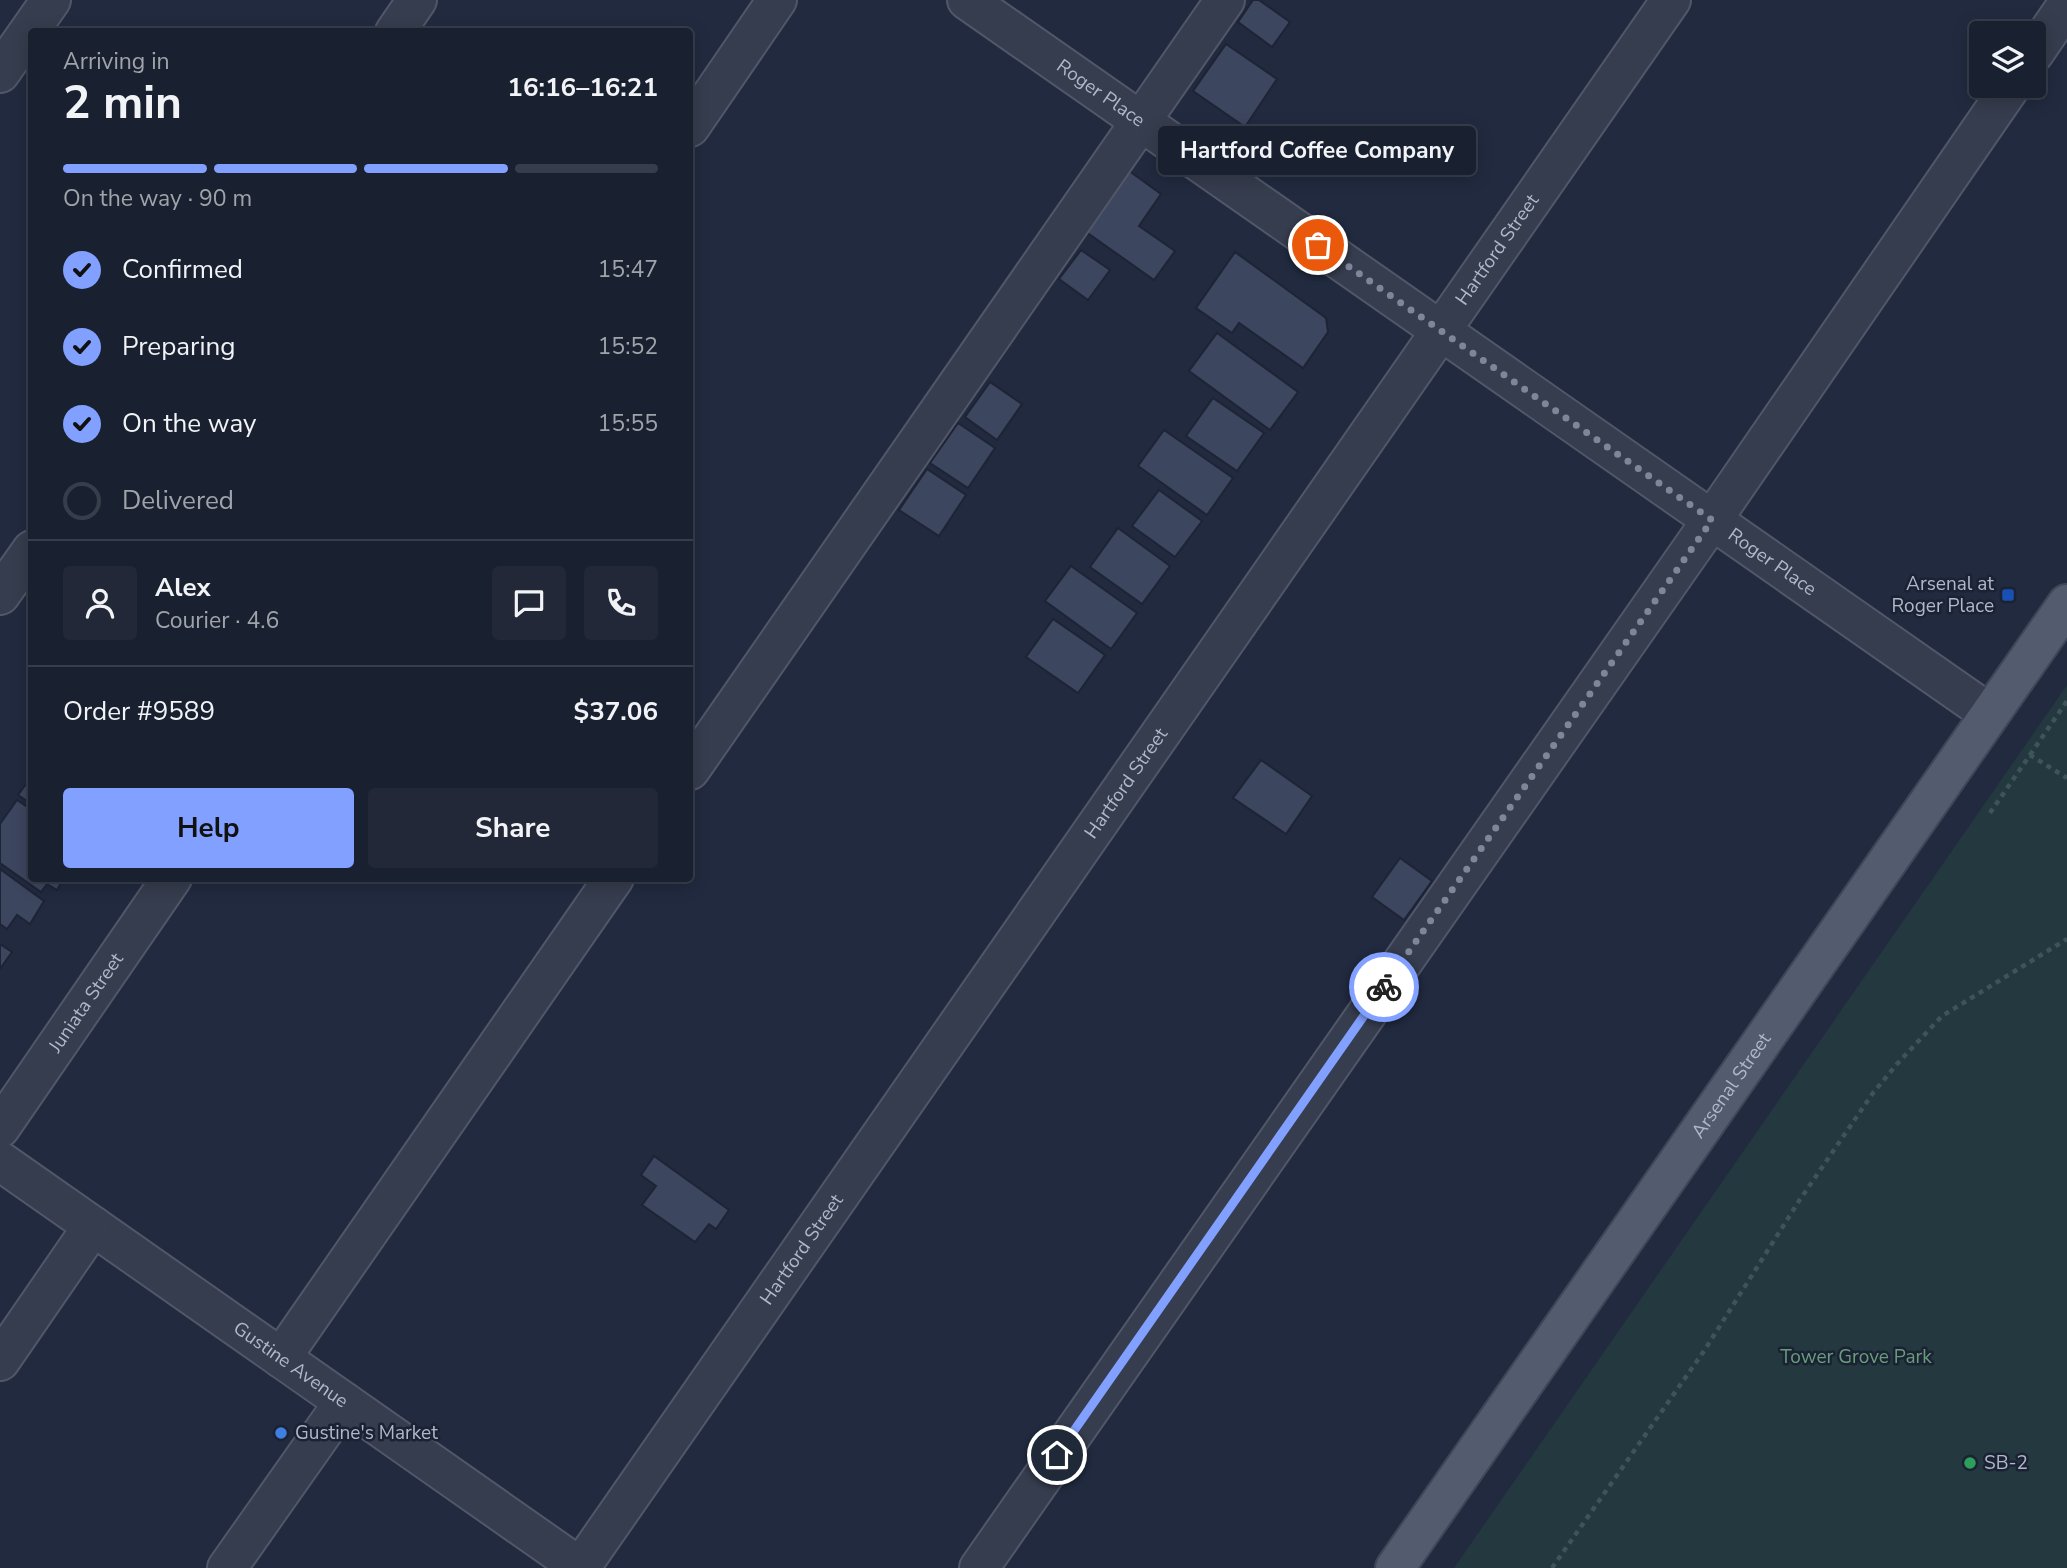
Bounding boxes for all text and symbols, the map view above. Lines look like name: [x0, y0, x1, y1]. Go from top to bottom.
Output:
map controls: [1969, 21, 2046, 98]
button: layers: [1969, 21, 2046, 98]
text: Arriving in: [63, 46, 170, 77]
street label: Roger Place: [1051, 53, 1150, 133]
text: 16:16–16:21: [507, 70, 658, 105]
text: 2 min: [63, 71, 182, 134]
callout: Hartford Coffee Company: [1159, 126, 1477, 175]
text: Hartford Coffee Company: [1180, 135, 1454, 166]
text: On the way · 90 m: [63, 183, 252, 214]
street label: Hartford Street: [1450, 189, 1545, 310]
pin: [1288, 215, 1348, 275]
icon: bag: [1299, 226, 1337, 264]
icon: check: [63, 251, 101, 289]
text: Confirmed: [122, 252, 243, 287]
text: 15:47: [598, 254, 658, 285]
icon: check: [63, 328, 101, 366]
text: Preparing: [122, 329, 235, 364]
text: 15:52: [598, 331, 658, 362]
icon: check: [63, 405, 101, 443]
text: On the way: [122, 406, 256, 441]
text: 15:55: [598, 408, 658, 439]
text: Delivered: [122, 483, 234, 518]
street label: Roger Place: [1723, 522, 1822, 602]
button: person: [63, 566, 137, 640]
button: chat: [492, 566, 566, 640]
button: phone: [584, 566, 658, 640]
text: Alex: [155, 570, 211, 605]
place label: Arsenal at Roger Place: [1892, 571, 1994, 619]
marker: Arsenal at Roger Place: [2000, 587, 2016, 603]
text: Courier · 4.6: [155, 605, 279, 636]
text: Order #9589: [63, 694, 215, 729]
text: $37.06: [574, 694, 658, 729]
street label: Hartford Street: [1078, 722, 1174, 844]
button: Help: [63, 788, 354, 868]
button: Share: [368, 788, 658, 868]
street label: Juniata Street: [42, 947, 130, 1059]
courier: [1349, 952, 1419, 1022]
icon: bike: [1365, 968, 1403, 1006]
street label: Arsenal Street: [1685, 1027, 1777, 1144]
street label: Hartford Street: [754, 1189, 850, 1310]
street label: Gustine Avenue: [228, 1315, 354, 1414]
park label: Tower Grove Park: [1780, 1344, 1932, 1370]
place label: Gustine's Market: [295, 1420, 438, 1446]
marker: Gustine's Market: [273, 1425, 289, 1441]
pin: [1027, 1425, 1087, 1485]
icon: home: [1038, 1436, 1076, 1474]
place label: SB-2: [1984, 1450, 2028, 1476]
marker: SB-2: [1962, 1455, 1978, 1471]

